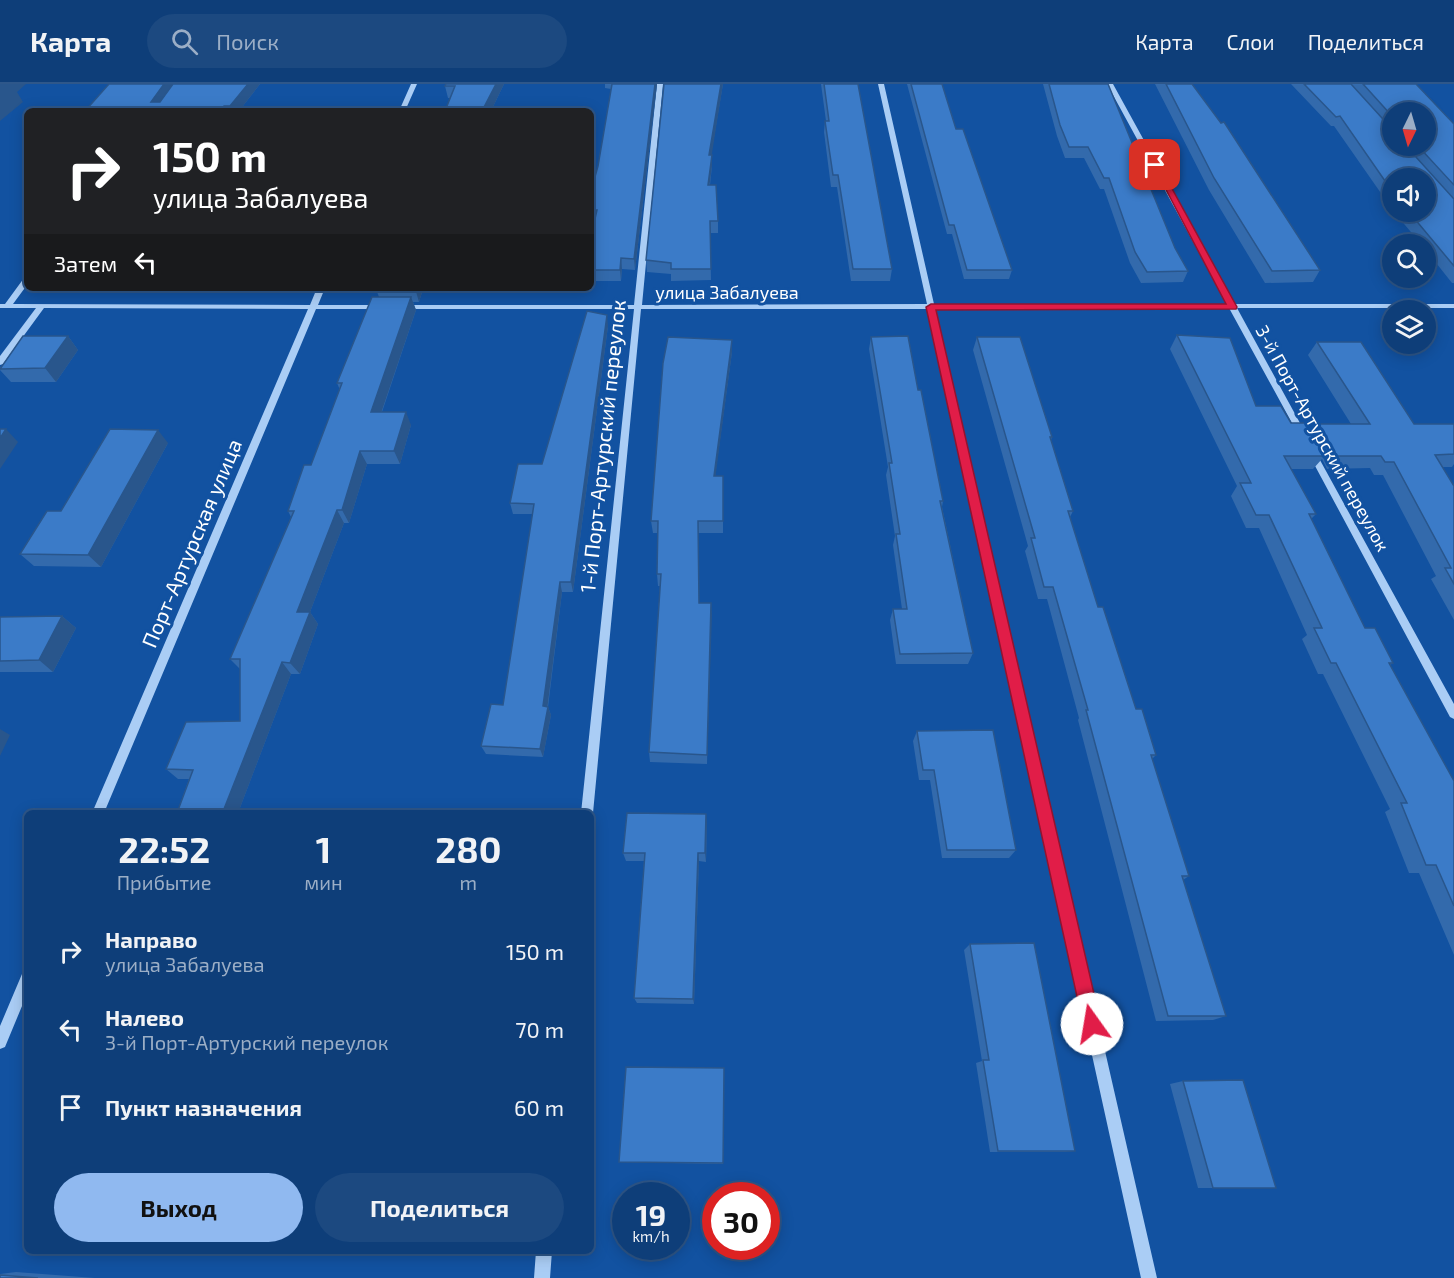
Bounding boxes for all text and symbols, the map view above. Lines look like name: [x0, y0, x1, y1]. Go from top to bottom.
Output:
search box: [147, 14, 567, 68]
text: Карта: [30, 24, 111, 58]
icon: search: [168, 25, 201, 58]
text: Поиск: [216, 28, 279, 54]
text: Карта: [1135, 29, 1194, 54]
text: Слои: [1227, 29, 1275, 54]
text: Поделиться: [1308, 29, 1424, 54]
north arrow: [1382, 102, 1436, 156]
map controls: [1382, 102, 1436, 354]
text: 150 m: [153, 130, 267, 180]
icon: right: [54, 132, 132, 210]
pin: [1129, 139, 1180, 190]
icon: arrive: [1138, 148, 1171, 181]
button: sound: [1382, 168, 1436, 222]
text: улица Забалуева: [153, 181, 368, 213]
button: search: [1382, 234, 1436, 288]
icon: left: [129, 246, 162, 279]
text: Затем: [54, 250, 117, 276]
street label: улица Забалуева: [655, 281, 799, 303]
street label: 1-й Порт-Артурский переулок: [574, 298, 631, 594]
button: layers: [1382, 300, 1436, 354]
street label: 3-й Порт-Артурский переулок: [1252, 321, 1395, 555]
street label: Порт-Артурская улица: [136, 435, 247, 651]
text: 22:52: [118, 827, 210, 870]
text: 1: [316, 827, 331, 870]
text: 280: [435, 827, 501, 870]
text: Прибытие: [117, 870, 212, 894]
text: мин: [304, 870, 343, 894]
text: m: [460, 870, 477, 894]
text: Направо: [105, 926, 198, 952]
icon: right: [54, 935, 87, 968]
text: 150 m: [506, 938, 564, 964]
text: улица Забалуева: [105, 952, 265, 976]
position arrow: [1060, 992, 1124, 1056]
text: Налево: [105, 1004, 184, 1030]
icon: left: [54, 1013, 87, 1046]
text: 70 m: [515, 1016, 564, 1042]
text: 3-й Порт-Артурский переулок: [105, 1030, 389, 1054]
icon: arrive: [54, 1091, 87, 1124]
text: Пункт назначения: [105, 1094, 302, 1120]
text: 60 m: [514, 1094, 564, 1120]
button: Выход: [54, 1173, 303, 1242]
button: Поделиться: [315, 1173, 564, 1242]
speed limit sign: 30: [702, 1182, 780, 1260]
text: 19: [636, 1196, 666, 1232]
text: km/h: [632, 1227, 670, 1245]

